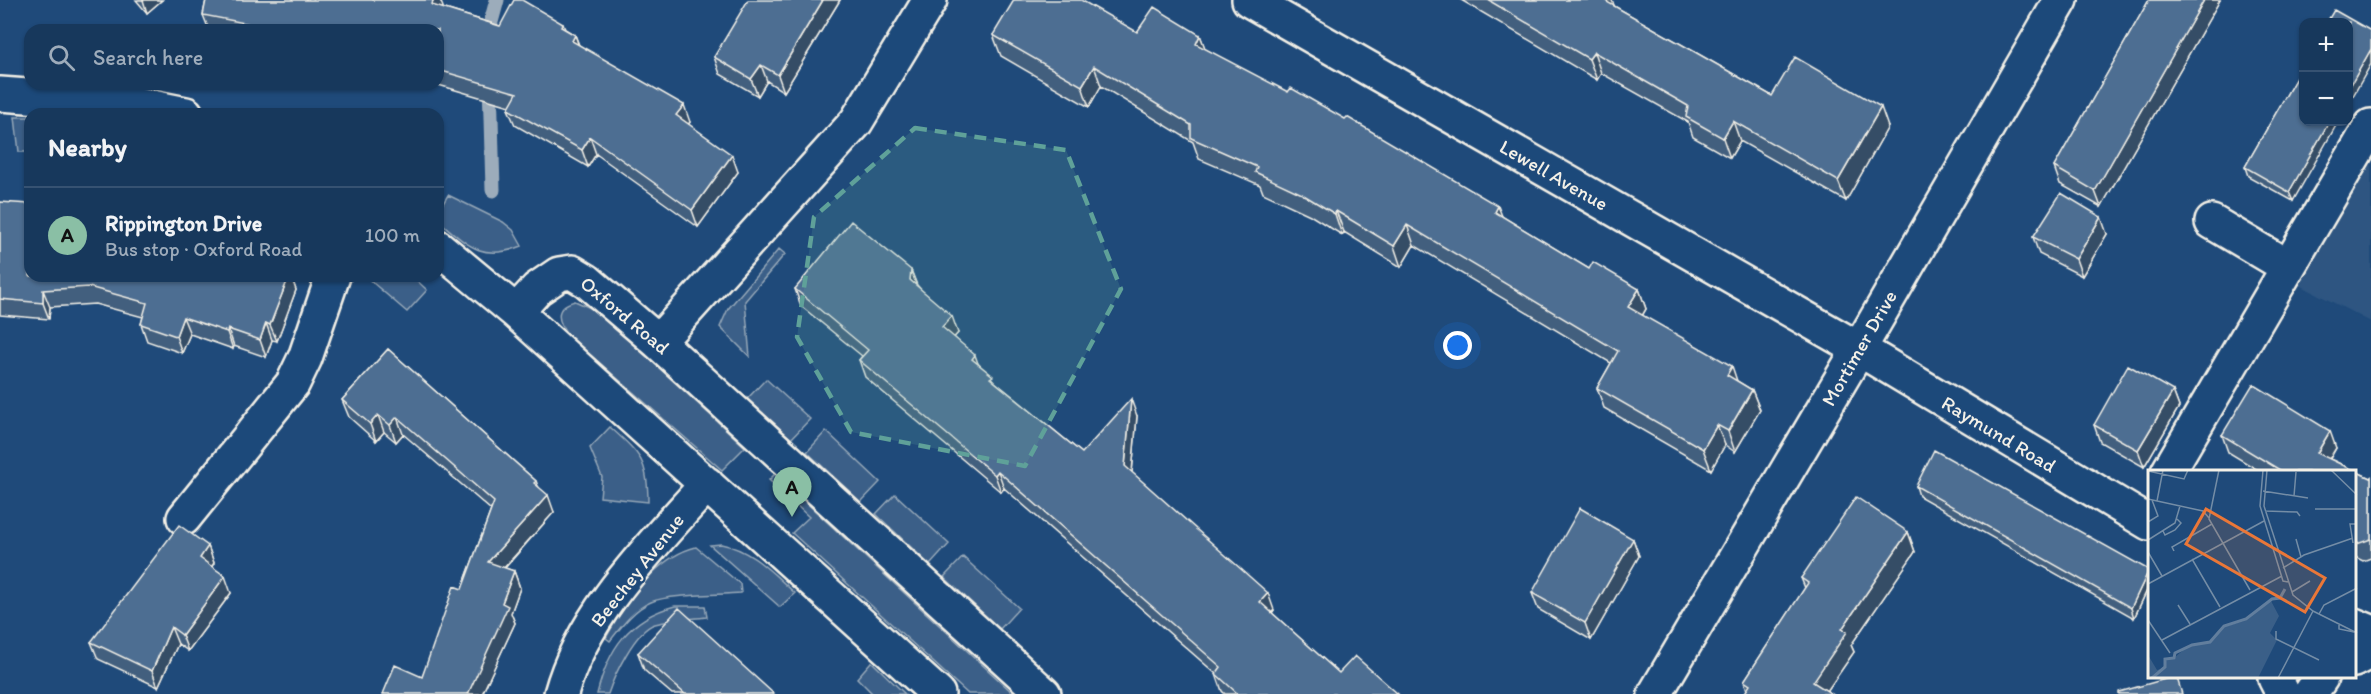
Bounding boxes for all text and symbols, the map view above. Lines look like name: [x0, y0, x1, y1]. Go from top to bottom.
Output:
map controls: [2299, 18, 2353, 126]
button: +: [2299, 18, 2353, 72]
search box: [24, 24, 444, 90]
icon: search: [45, 41, 78, 74]
text: Search here: [93, 44, 203, 71]
button: −: [2299, 72, 2353, 126]
text: Nearby: [48, 131, 127, 163]
street label: Lewell Avenue: [1496, 134, 1612, 216]
text: Rippington Drive: [105, 210, 262, 237]
text: A: [61, 223, 74, 247]
text: 100 m: [365, 223, 420, 247]
text: Bus stop · Oxford Road: [105, 237, 302, 261]
street label: Oxford Road: [576, 271, 675, 359]
street label: Mortimer Drive: [1816, 286, 1902, 410]
your location: [1443, 331, 1472, 360]
street label: Raymund Road: [1938, 391, 2061, 478]
pin: A: [772, 468, 812, 517]
inset map: [2148, 470, 2356, 679]
street label: Beechey Avenue: [585, 508, 689, 632]

